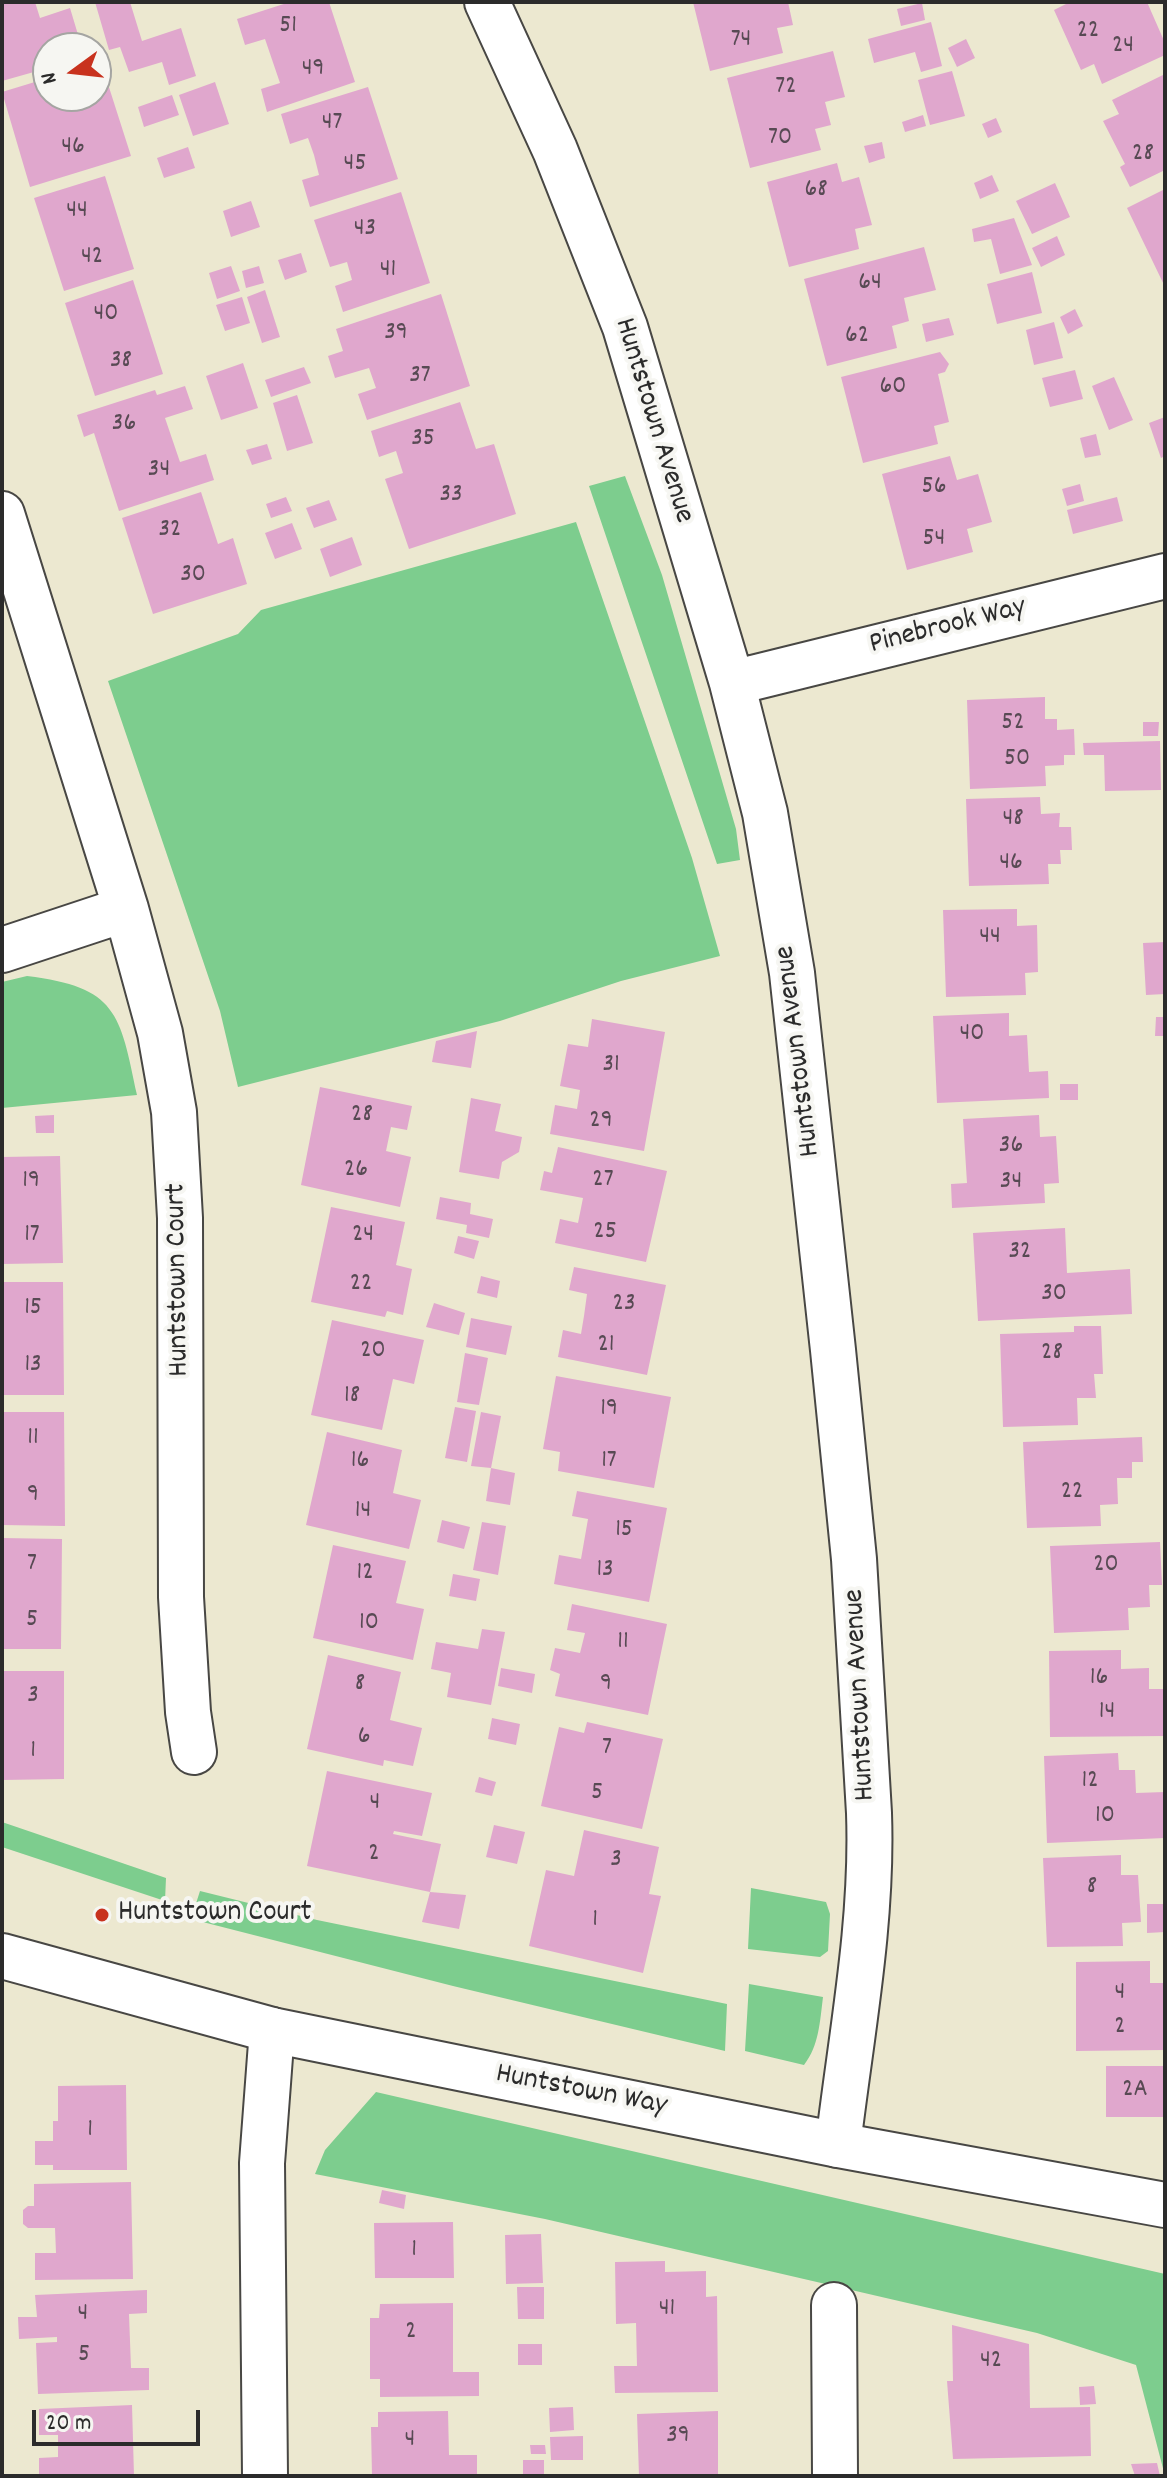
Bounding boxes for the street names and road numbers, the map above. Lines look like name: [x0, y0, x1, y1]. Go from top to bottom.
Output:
street label: Huntstown Avenue: [604, 314, 700, 528]
street label: Pinebrook Way: [866, 591, 1030, 665]
street label: Huntstown Avenue: [769, 943, 831, 1159]
street label: Huntstown Court: [160, 1183, 200, 1377]
street label: Huntstown Avenue: [838, 1588, 886, 1802]
street label: Huntstown Way: [492, 2058, 670, 2126]

